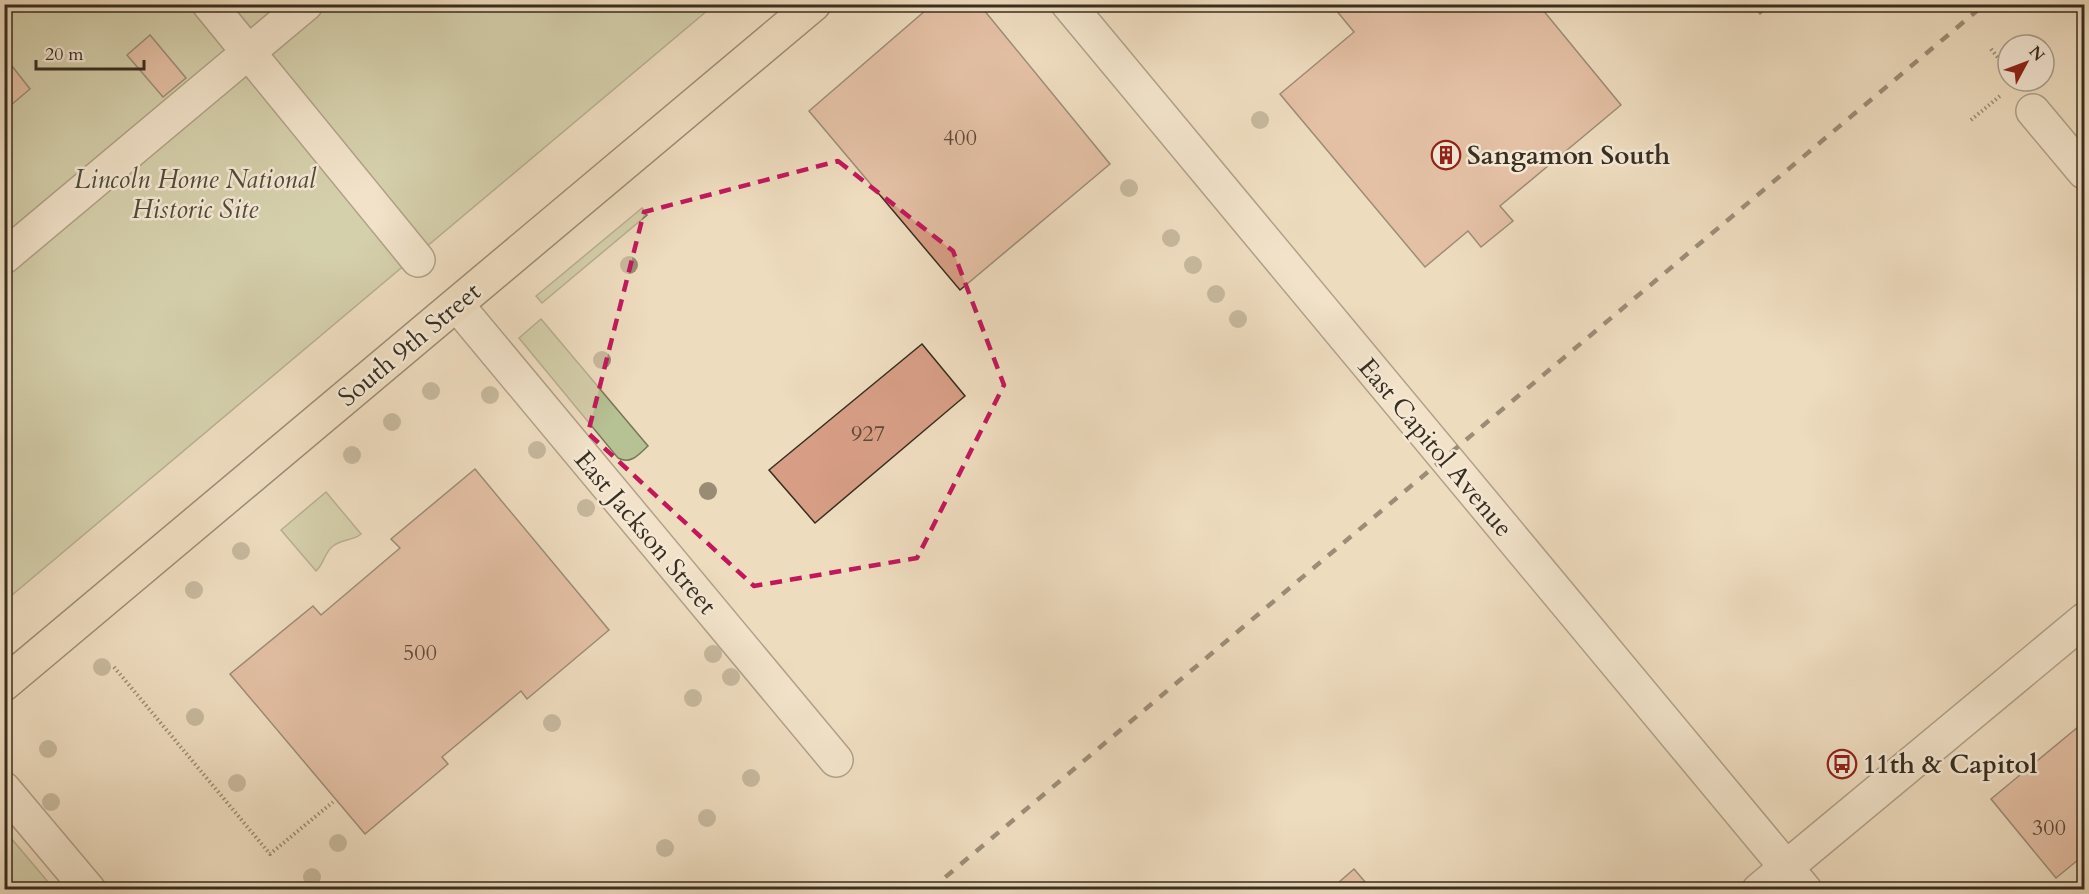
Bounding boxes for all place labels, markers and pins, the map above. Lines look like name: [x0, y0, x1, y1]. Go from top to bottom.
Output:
place label: Sangamon South: [1467, 138, 1670, 173]
building icon: Sangamon South: [1430, 139, 1462, 171]
place label: 11th & Capitol: [1863, 747, 2038, 782]
bus stop icon: 11th & Capitol: [1826, 748, 1858, 780]

